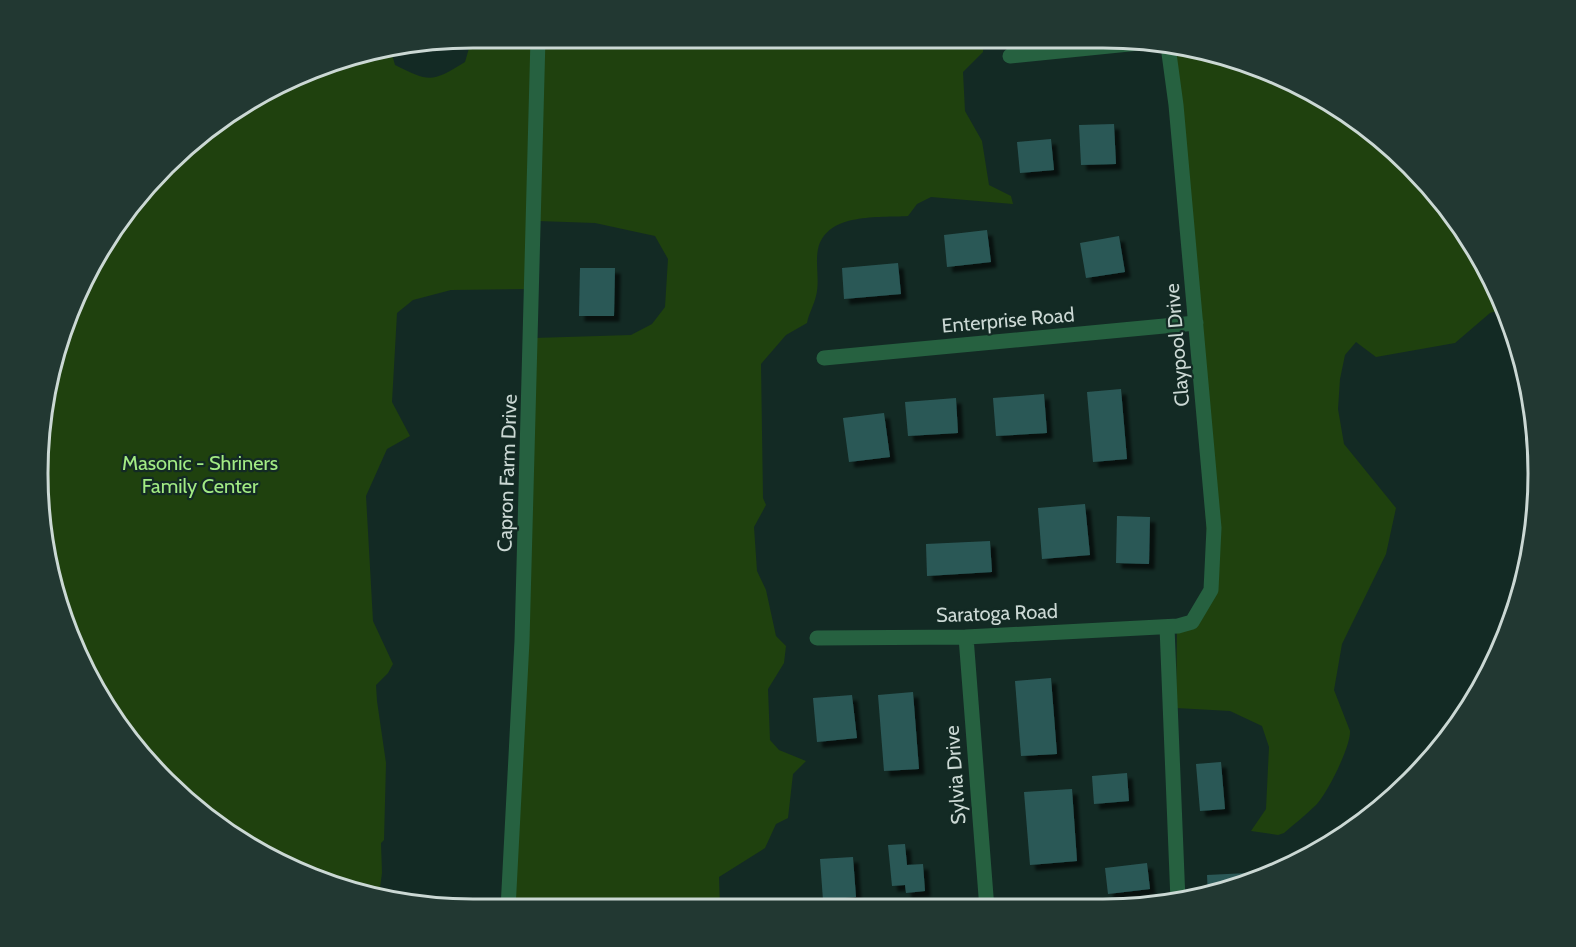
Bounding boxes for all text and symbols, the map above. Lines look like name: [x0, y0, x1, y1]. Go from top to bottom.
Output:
street label: Claypool Drive: [1160, 282, 1194, 408]
street label: Enterprise Road: [941, 302, 1075, 338]
street label: Capron Farm Drive: [492, 394, 522, 552]
park label: Masonic - Shriners Family Center: [122, 451, 278, 498]
street label: Saratoga Road: [936, 599, 1058, 627]
street label: Sylvia Drive: [940, 725, 970, 825]

